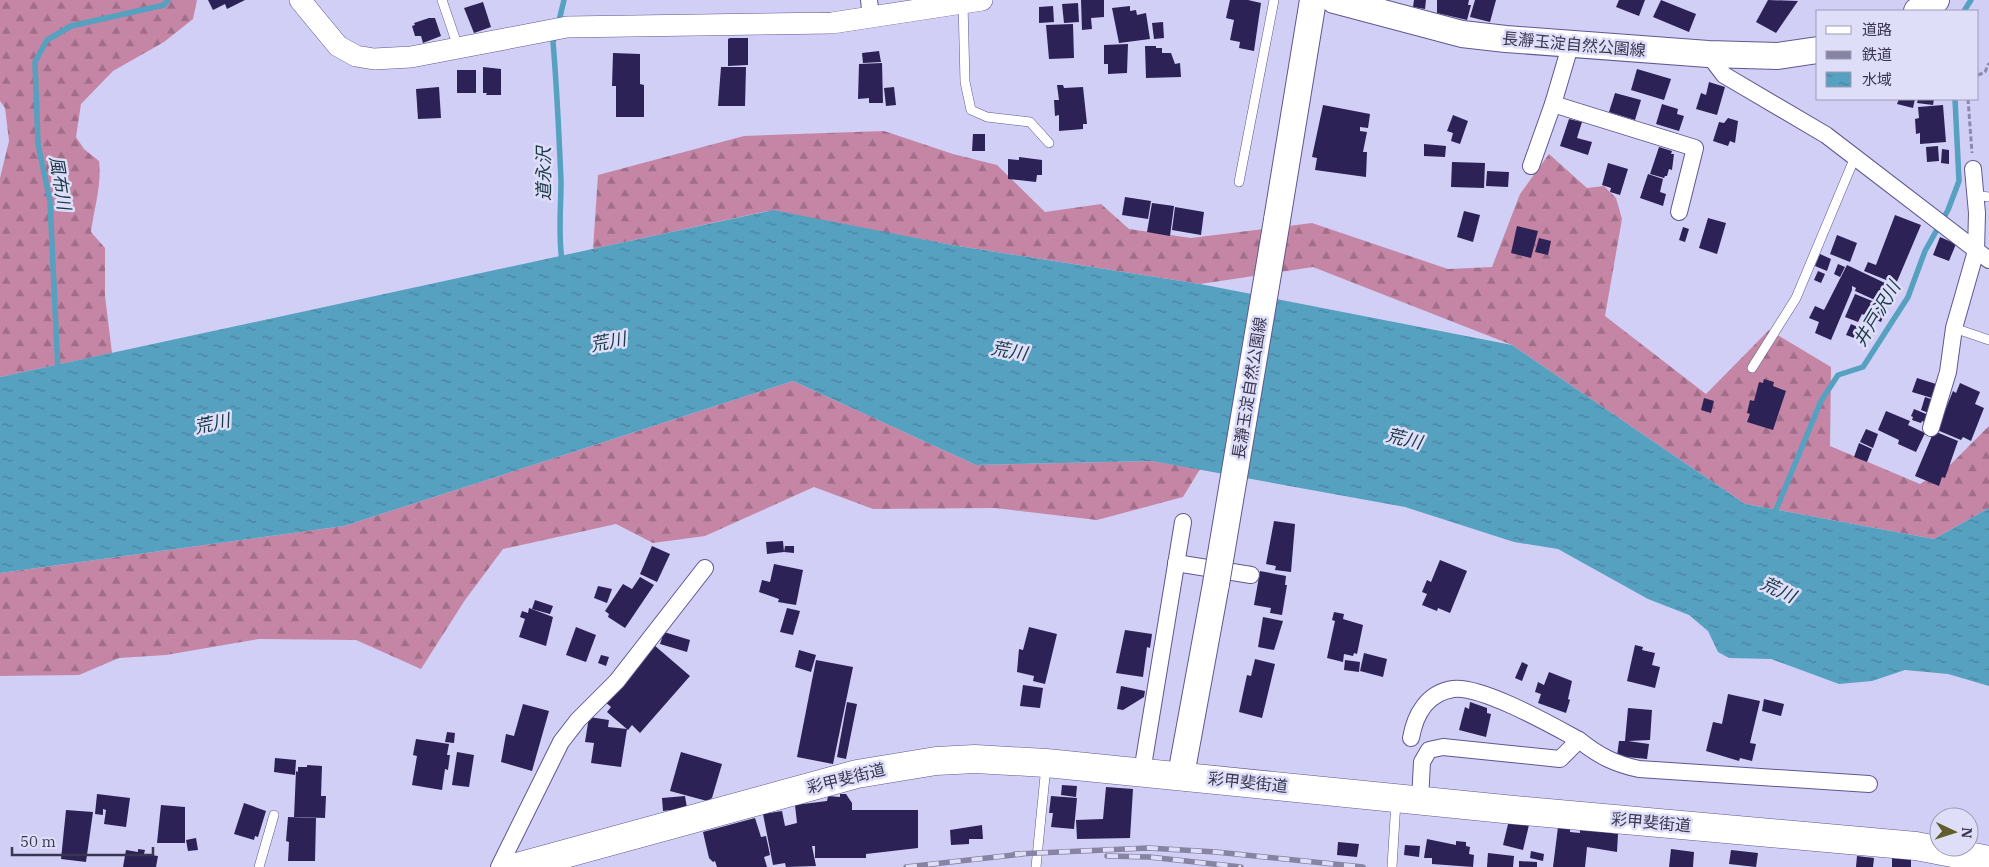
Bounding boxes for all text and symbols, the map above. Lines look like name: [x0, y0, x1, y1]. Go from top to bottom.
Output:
legend: [1816, 10, 1979, 100]
text: 道路: [1862, 20, 1892, 39]
street label: 長瀞玉淀自然公園線: [1501, 28, 1647, 60]
text: 鉄道: [1862, 45, 1892, 64]
text: 水域: [1862, 70, 1892, 89]
water label: 道永沢: [532, 145, 555, 201]
water label: 風布川: [45, 154, 76, 213]
water label: 井戸沢川: [1848, 275, 1906, 351]
street label: 長瀞玉淀自然公園線: [1228, 315, 1270, 461]
water label: 荒川: [588, 326, 630, 356]
water label: 荒川: [989, 336, 1031, 365]
water label: 荒川: [192, 408, 234, 439]
water label: 荒川: [1384, 423, 1426, 454]
water label: 荒川: [1757, 572, 1801, 608]
street label: 彩甲斐街道: [805, 759, 887, 797]
street label: 彩甲斐街道: [1207, 768, 1289, 796]
north arrow: [1929, 807, 1979, 857]
street label: 彩甲斐街道: [1610, 809, 1692, 835]
scale bar: [12, 824, 154, 856]
text: N: [1958, 827, 1976, 839]
text: 50 m: [20, 832, 56, 851]

